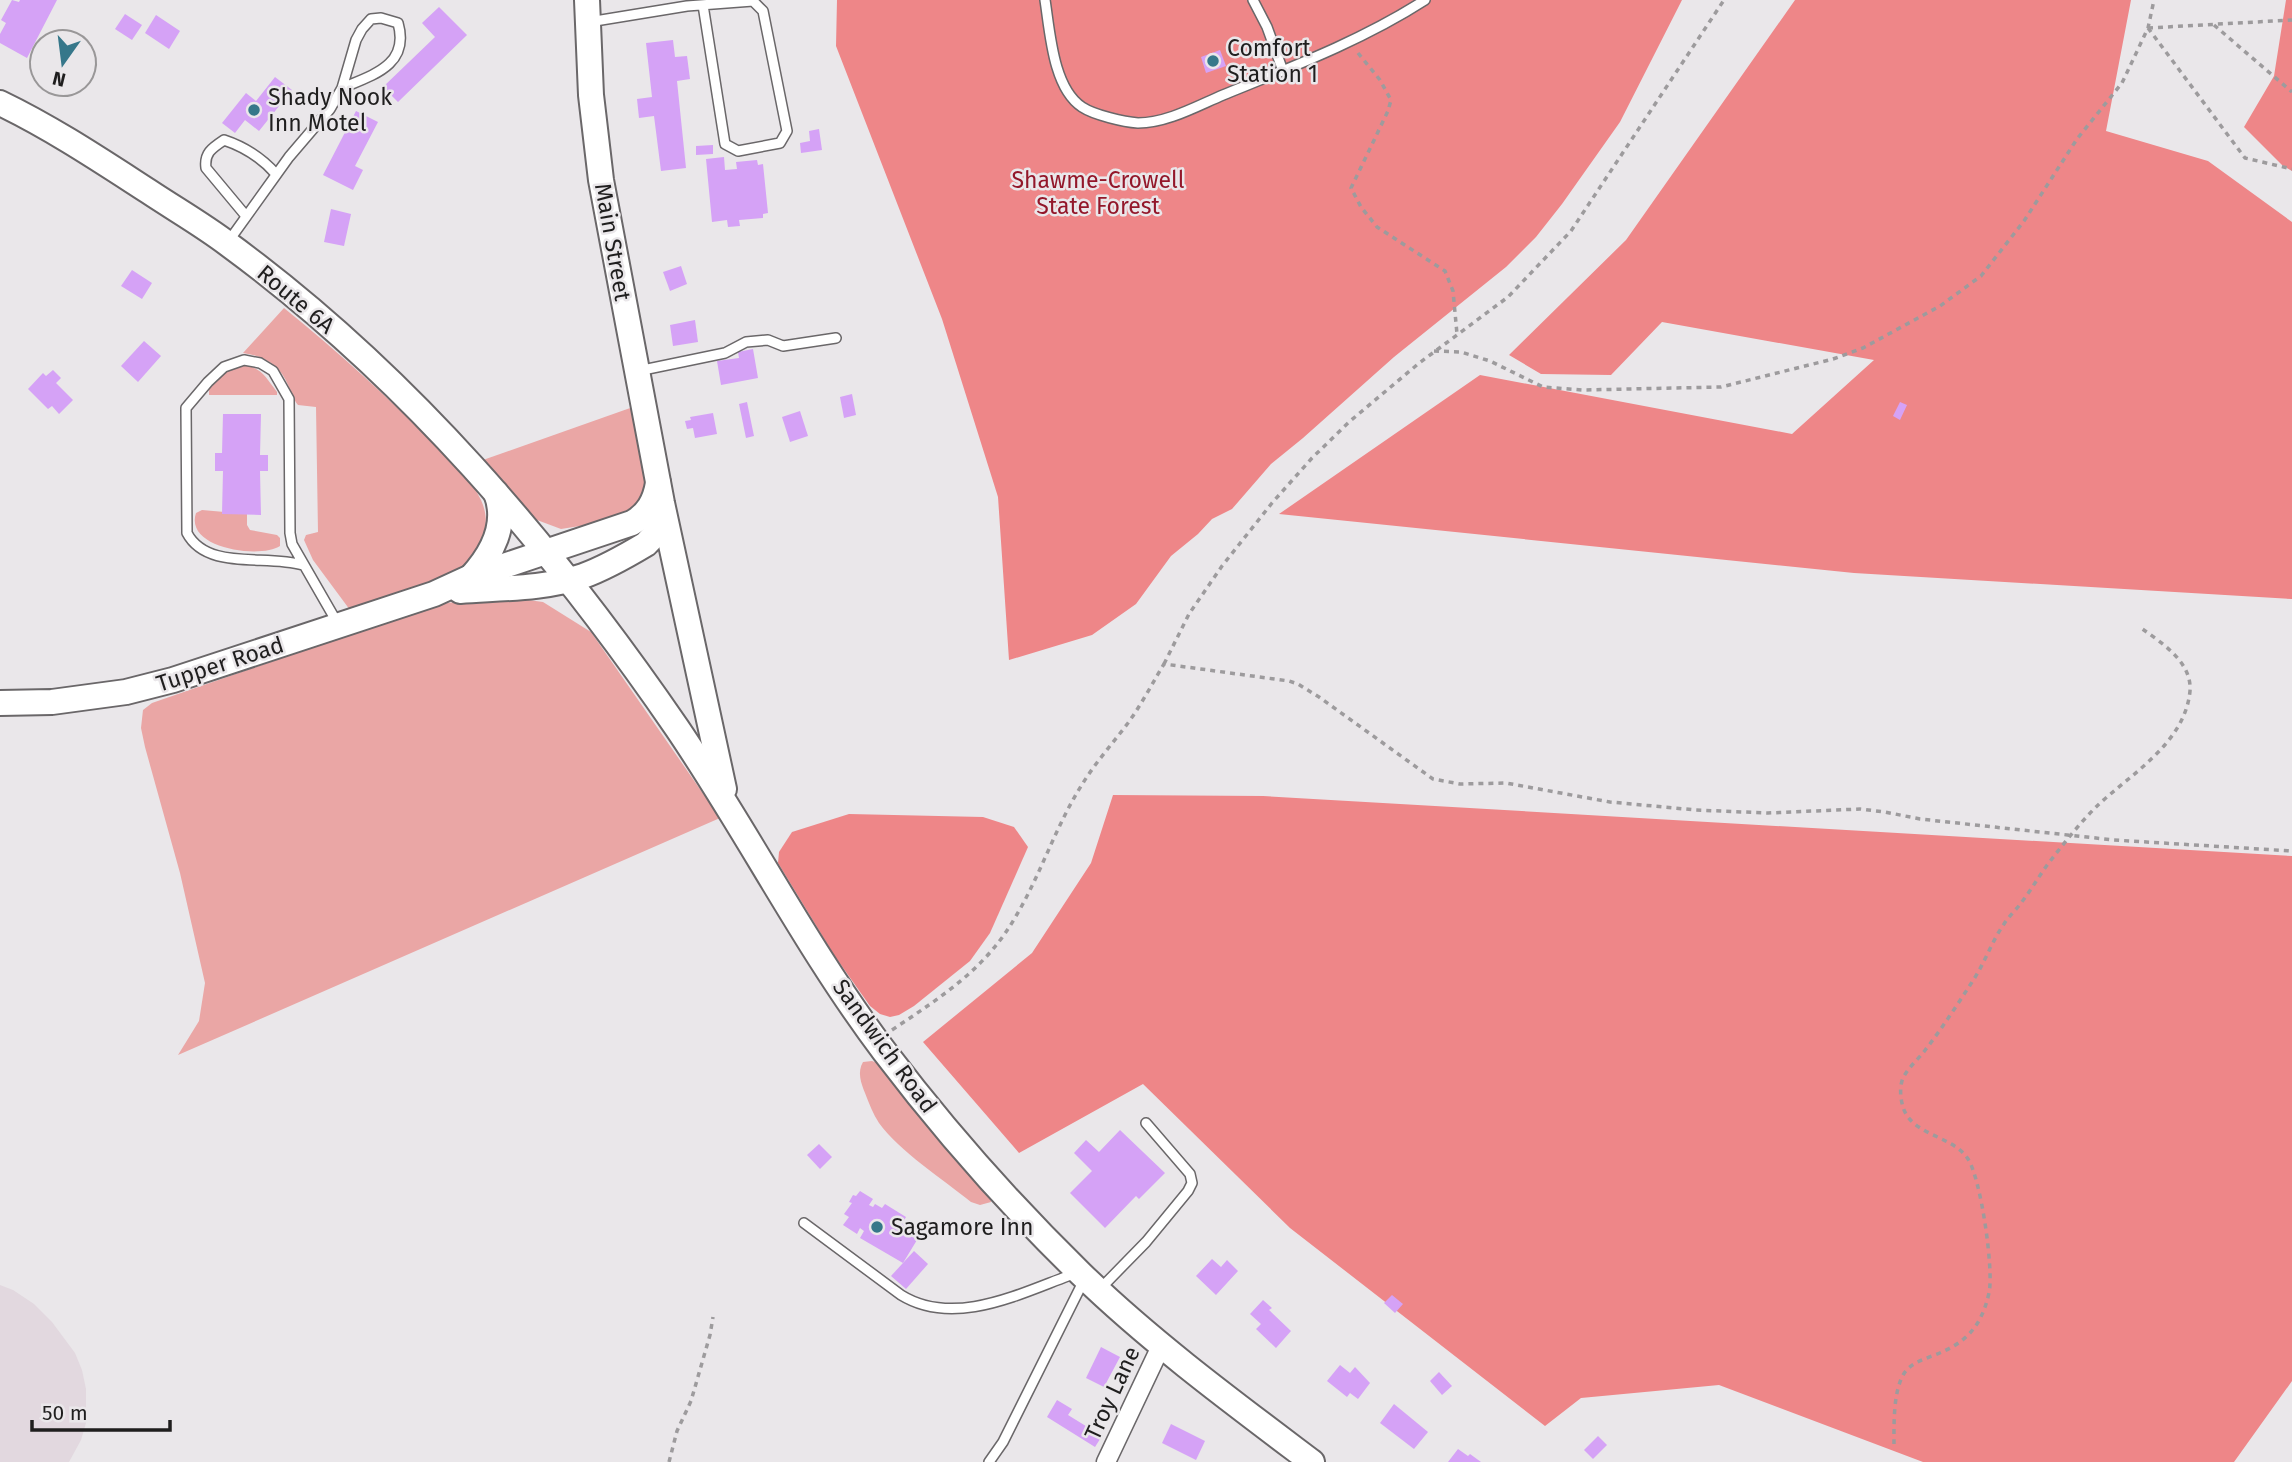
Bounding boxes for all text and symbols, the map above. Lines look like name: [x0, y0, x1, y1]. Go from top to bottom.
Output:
north arrow: [28, 28, 98, 98]
place label: Comfort Station 1: [1227, 34, 1318, 88]
marker: Comfort Station 1: [1205, 53, 1221, 69]
text: N: [50, 66, 68, 92]
place label: Shady Nook Inn Motel: [268, 83, 392, 137]
marker: Shady Nook Inn Motel: [246, 102, 262, 118]
park label: Shawme-Crowell State Forest: [1011, 166, 1185, 220]
street label: Main Street: [589, 181, 637, 304]
street label: Route 6A: [252, 259, 341, 340]
street label: Tupper Road: [153, 630, 287, 698]
street label: Sandwich Road: [827, 974, 943, 1118]
place label: Sagamore Inn: [891, 1213, 1034, 1241]
marker: Sagamore Inn: [869, 1219, 885, 1235]
street label: Troy Lane: [1078, 1342, 1146, 1444]
scale bar: [32, 1388, 170, 1432]
text: 50 m: [42, 1400, 88, 1426]

